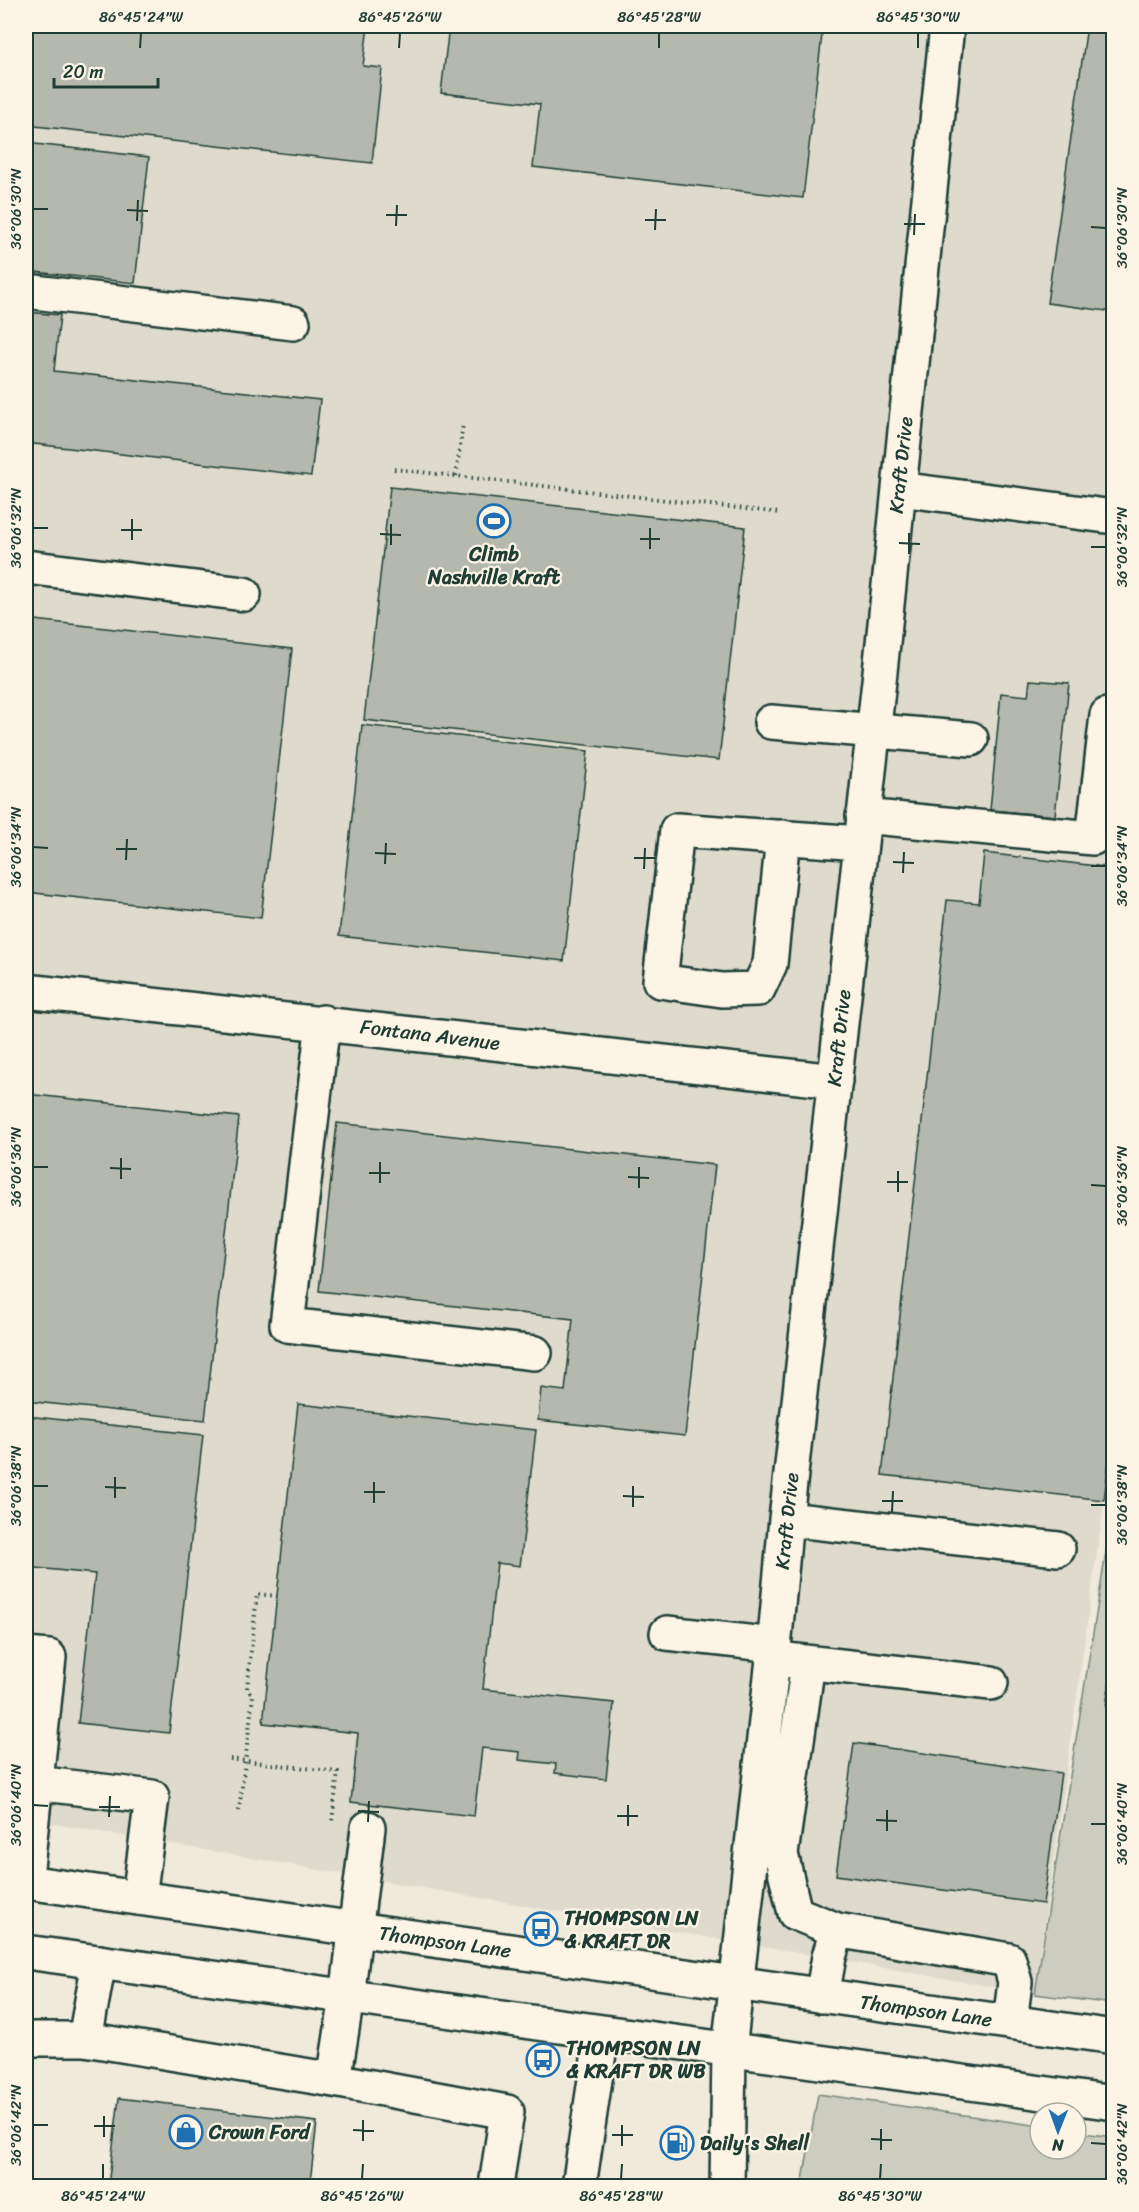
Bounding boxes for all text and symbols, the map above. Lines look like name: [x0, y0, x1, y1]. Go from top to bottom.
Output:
text: 86°45'24"W: [99, 4, 183, 30]
text: 86°45'26"W: [358, 4, 442, 30]
text: 86°45'28"W: [617, 4, 701, 30]
text: 86°45'30"W: [876, 4, 960, 30]
scale bar: [54, 51, 158, 89]
text: 20 m: [63, 56, 103, 88]
text: 36°06'30"N: [3, 168, 29, 250]
text: 36°06'30"N: [1109, 187, 1135, 269]
street label: Kraft Drive: [879, 415, 924, 515]
text: 36°06'32"N: [3, 487, 29, 568]
sports icon: Climb Nashville Kraft: [476, 503, 512, 539]
text: 36°06'32"N: [1109, 506, 1135, 587]
place label: Climb Nashville Kraft: [427, 537, 561, 595]
text: 36°06'34"N: [3, 806, 29, 888]
text: 36°06'34"N: [1109, 825, 1135, 907]
street label: Kraft Drive: [817, 988, 862, 1088]
street label: Fontana Avenue: [358, 1009, 502, 1061]
text: 36°06'36"N: [3, 1126, 29, 1207]
text: 36°06'36"N: [1109, 1145, 1135, 1226]
text: 36°06'38"N: [3, 1445, 29, 1526]
text: 36°06'38"N: [1109, 1464, 1135, 1545]
street label: Kraft Drive: [765, 1471, 810, 1571]
text: 36°06'40"N: [3, 1763, 29, 1846]
text: 36°06'40"N: [1109, 1782, 1135, 1865]
place label: THOMPSON LN & KRAFT DR: [564, 1901, 700, 1959]
bus stop icon: THOMPSON LN & KRAFT DR: [523, 1911, 559, 1947]
street label: Thompson Lane: [376, 1915, 514, 1969]
street label: Thompson Lane: [857, 1984, 995, 2038]
place label: THOMPSON LN & KRAFT DR WB: [566, 2031, 706, 2089]
bus stop icon: THOMPSON LN & KRAFT DR WB: [525, 2042, 561, 2078]
text: 36°06'42"N: [3, 2084, 29, 2166]
north arrow: [1028, 2101, 1088, 2161]
text: 36°06'42"N: [1109, 2103, 1135, 2185]
shop icon: Crown Ford: [168, 2114, 204, 2150]
place label: Crown Ford: [208, 2115, 311, 2150]
fuel station icon: Daily's Shell: [659, 2125, 695, 2161]
place label: Daily's Shell: [700, 2126, 811, 2161]
text: N: [1051, 2131, 1065, 2160]
text: 86°45'24"W: [61, 2183, 145, 2209]
text: 86°45'26"W: [320, 2183, 404, 2209]
text: 86°45'28"W: [579, 2183, 663, 2209]
text: 86°45'30"W: [838, 2183, 922, 2209]

